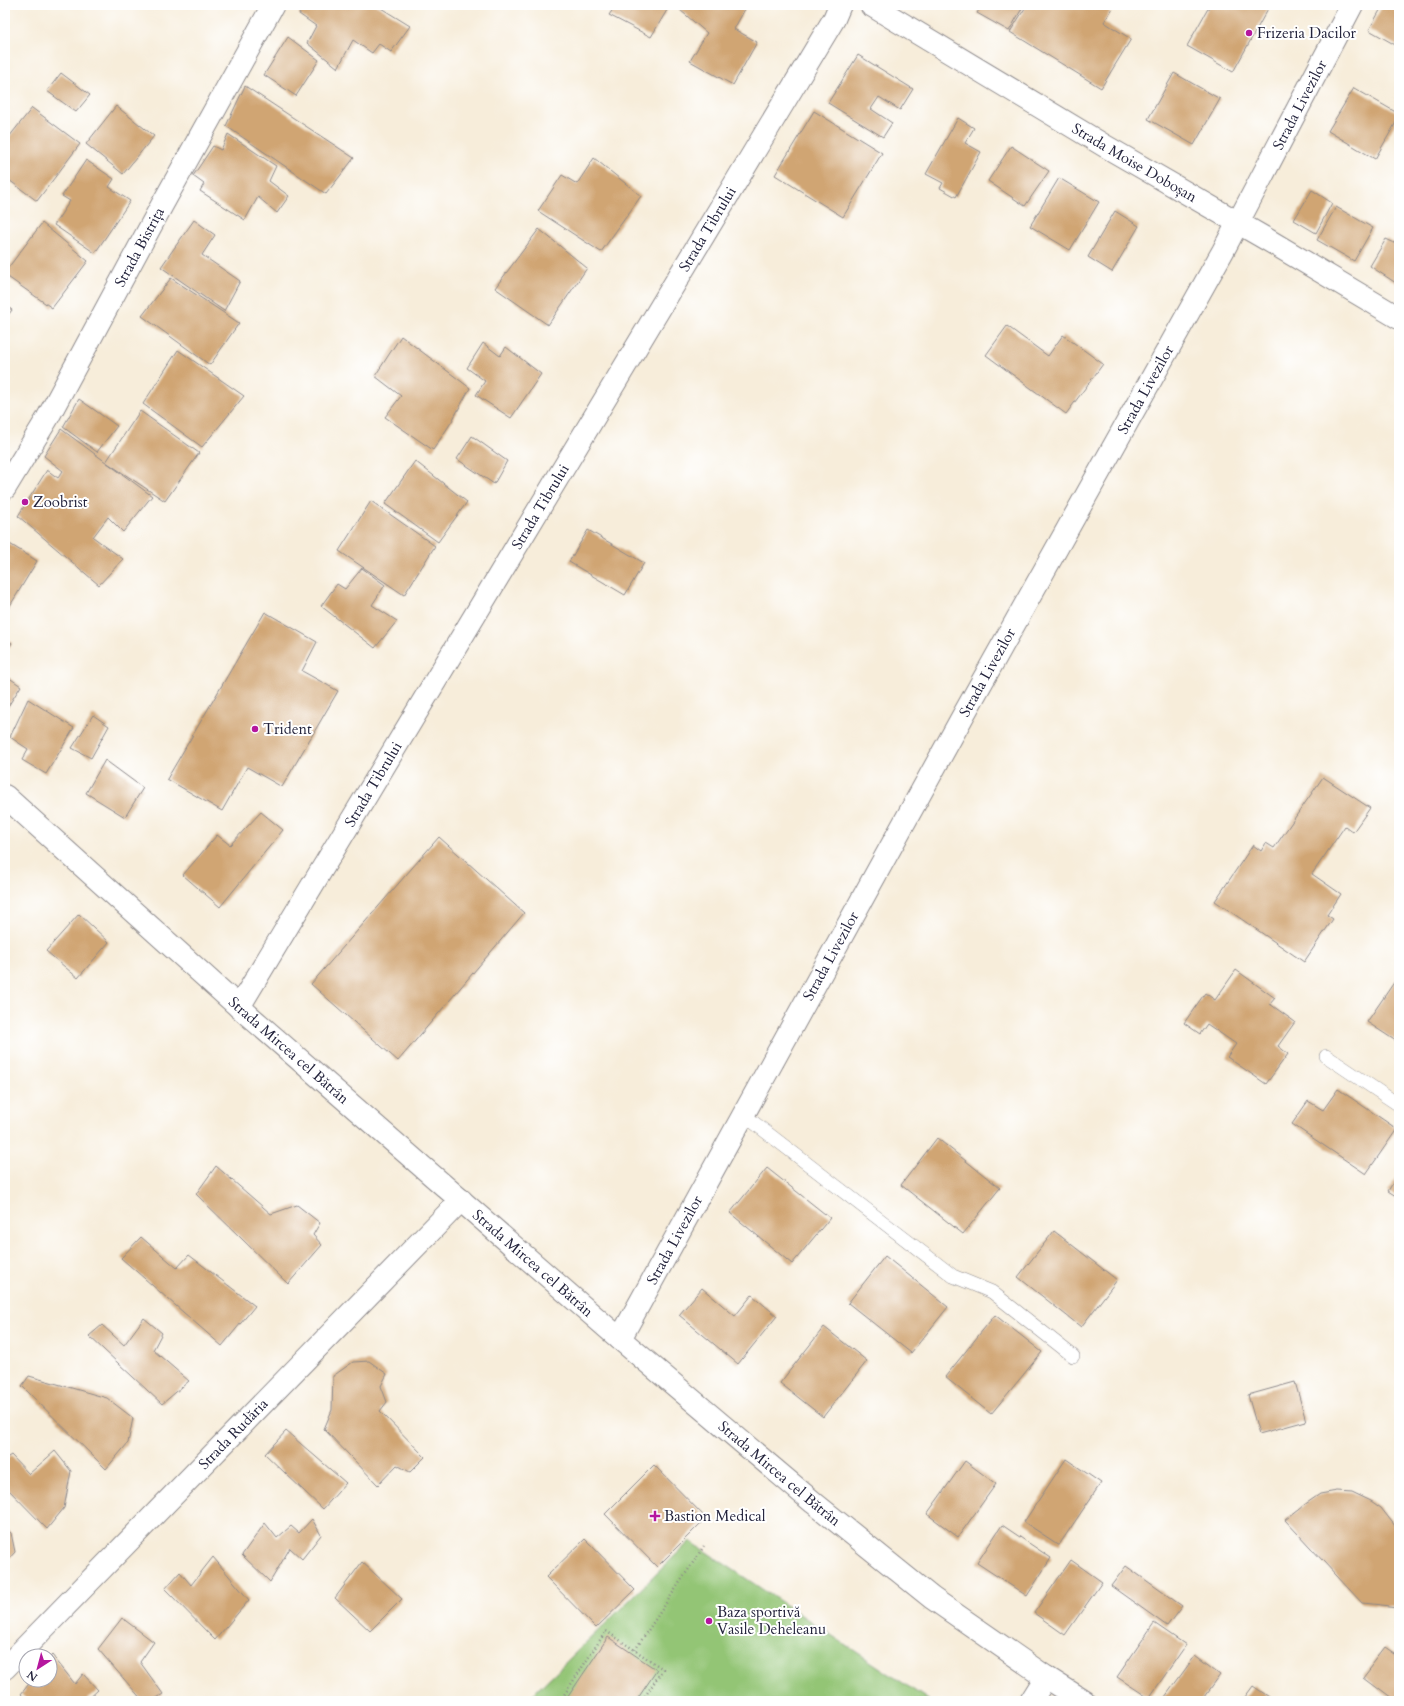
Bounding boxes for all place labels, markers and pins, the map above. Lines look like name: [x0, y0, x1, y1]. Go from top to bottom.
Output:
place label: Frizeria Dacilor: [1257, 23, 1357, 43]
marker: Frizeria Dacilor: [1244, 28, 1254, 38]
place label: Zoobrist: [33, 492, 88, 512]
marker: Zoobrist: [20, 497, 30, 507]
place label: Trident: [263, 719, 312, 739]
marker: Trident: [250, 724, 260, 734]
place label: Bastion Medical: [664, 1506, 766, 1526]
marker: Bastion Medical: [649, 1510, 661, 1522]
place label: Baza sportivă Vasile Deheleanu: [717, 1602, 826, 1639]
marker: Baza sportivă Vasile Deheleanu: [704, 1616, 714, 1626]

